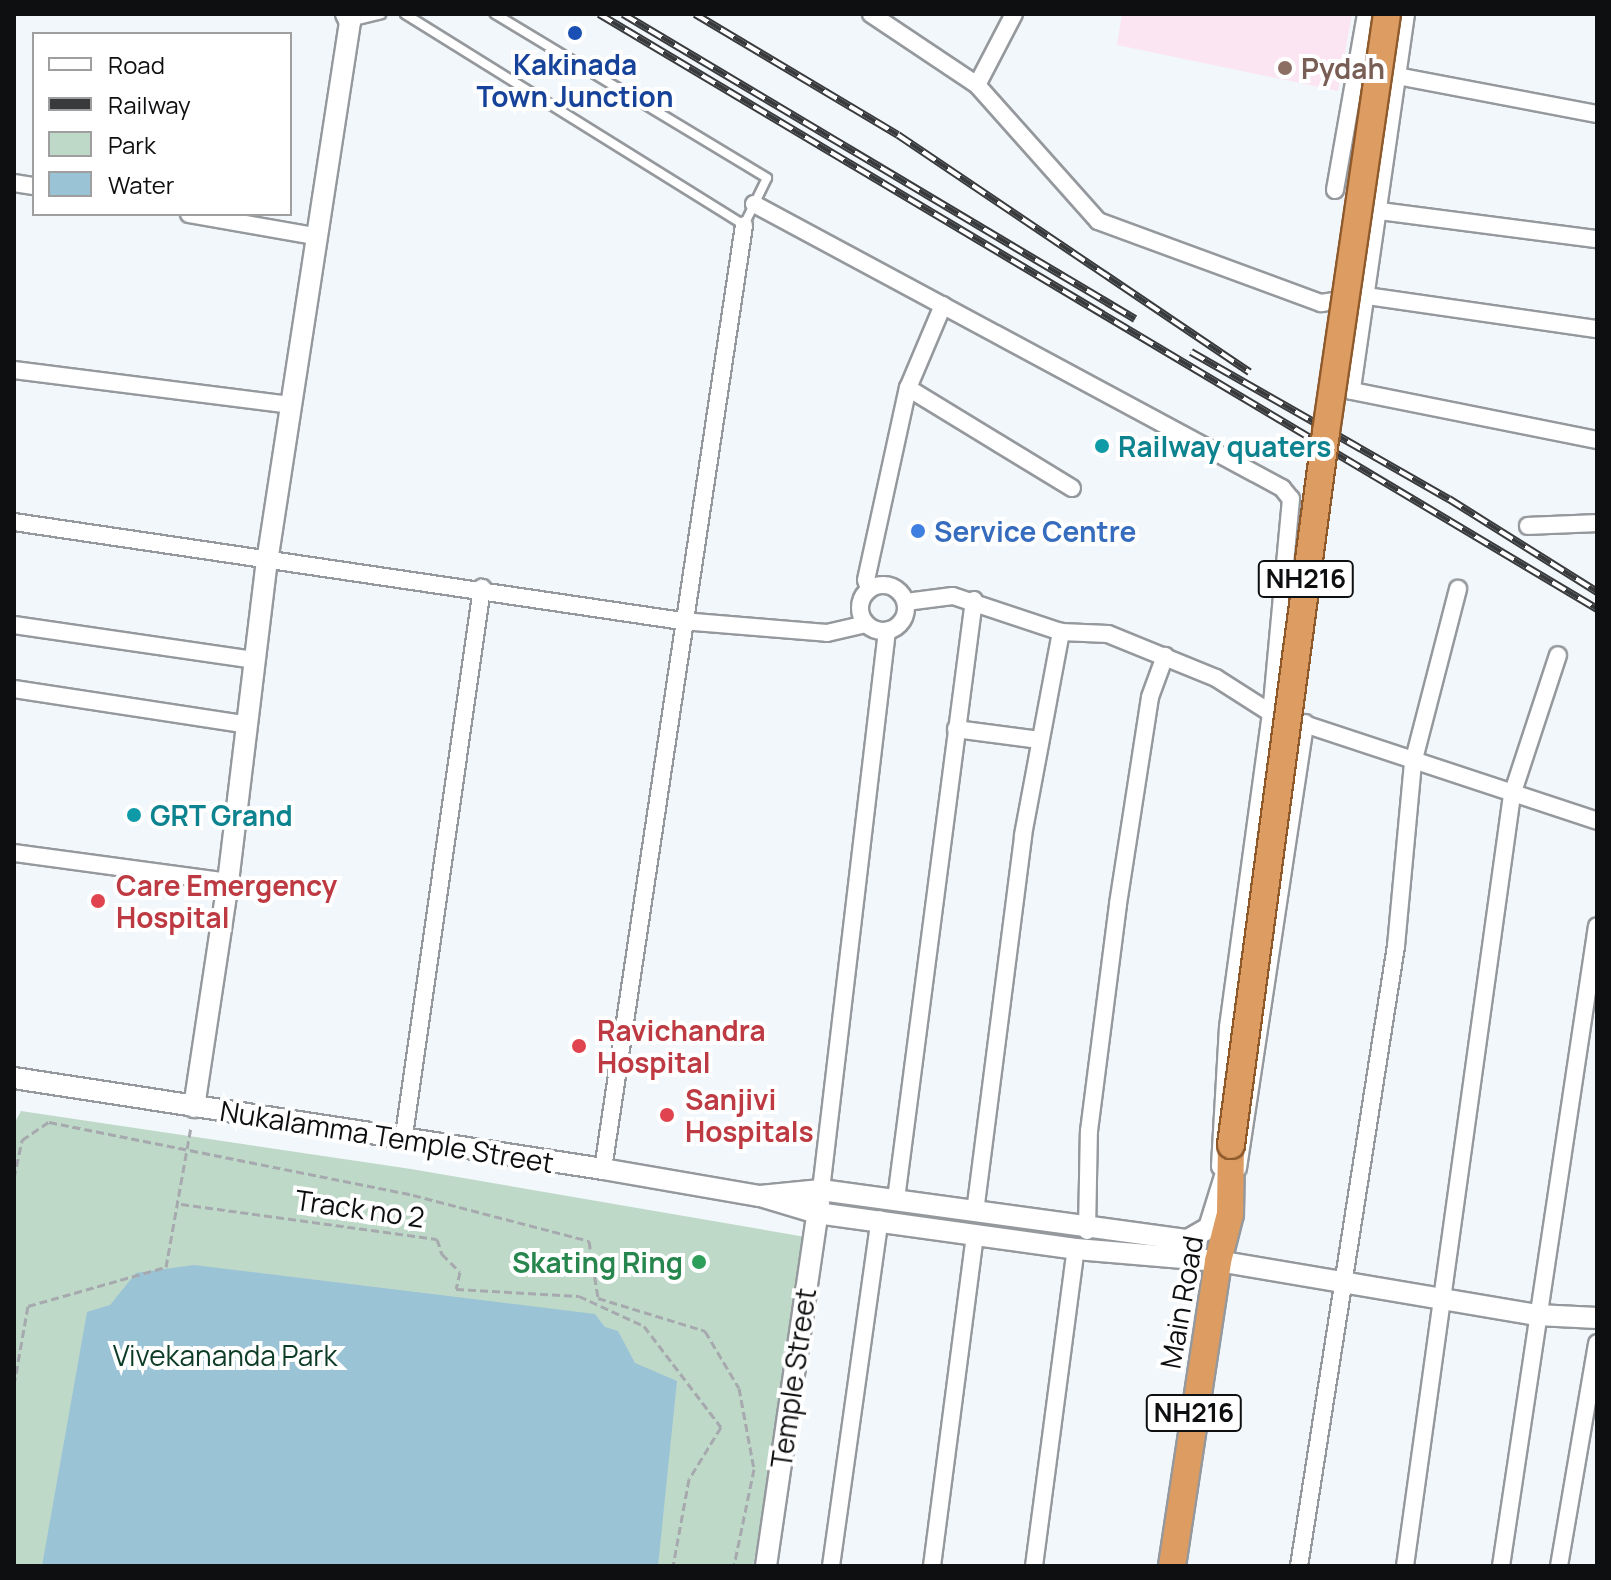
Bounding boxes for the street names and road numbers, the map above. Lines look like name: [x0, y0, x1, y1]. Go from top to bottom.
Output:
road number: NH216: [1256, 557, 1356, 601]
street label: Nukalamma Temple Street: [218, 1093, 556, 1179]
street label: Track no 2: [293, 1182, 427, 1234]
street label: Main Road: [1153, 1233, 1209, 1371]
street label: Temple Street: [764, 1286, 822, 1470]
road number: NH216: [1144, 1391, 1244, 1435]

